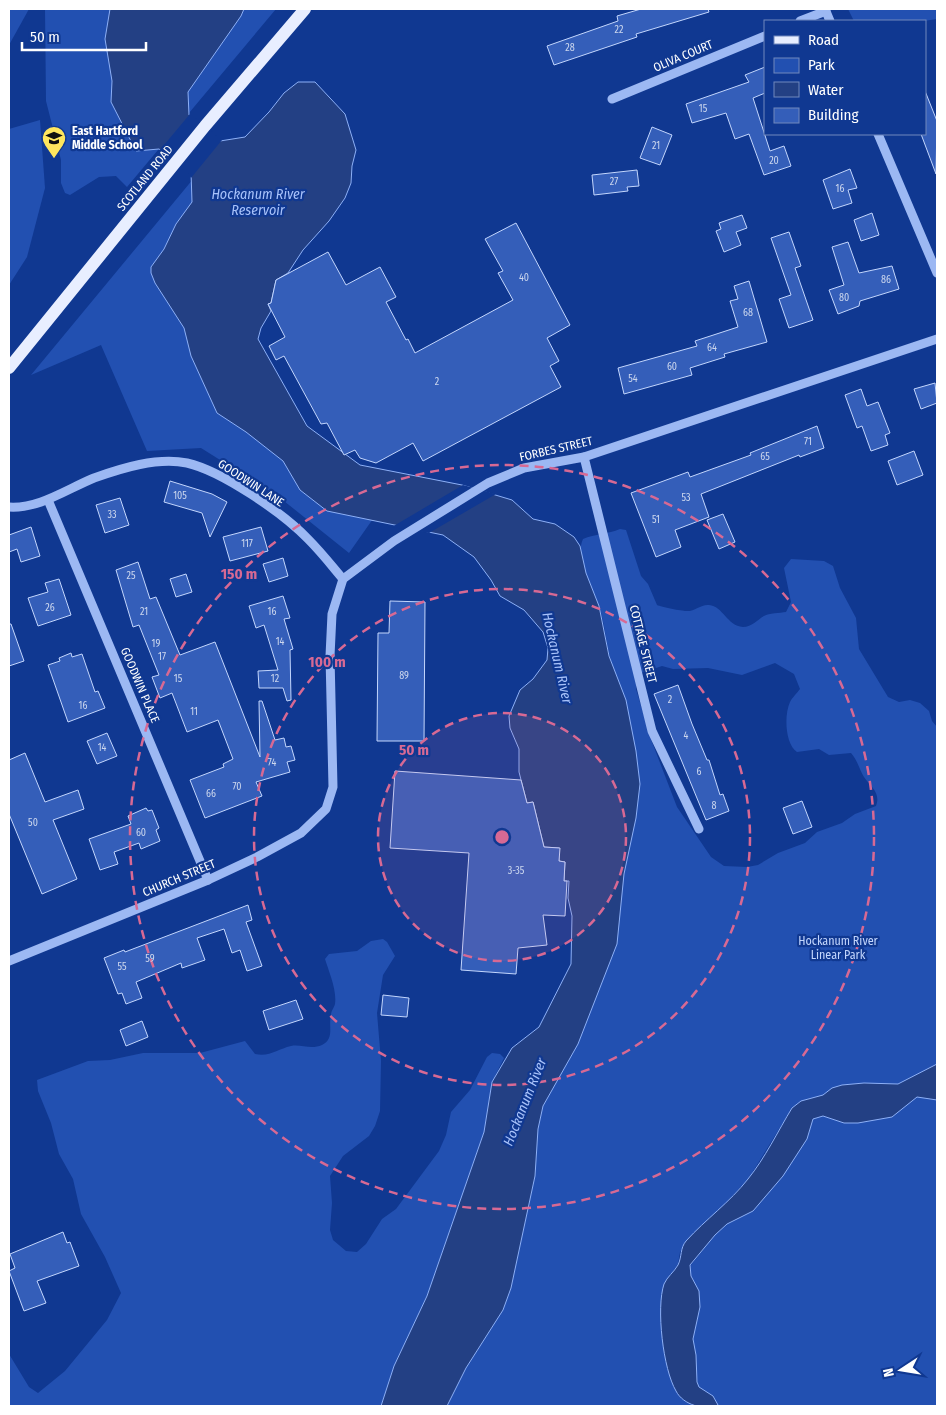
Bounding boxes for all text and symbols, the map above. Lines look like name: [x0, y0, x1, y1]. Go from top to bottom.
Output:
scale bar: [22, 20, 146, 52]
legend: [764, 20, 926, 135]
house number: 22: [615, 24, 624, 36]
text: 50 m: [30, 28, 60, 46]
text: Road: [808, 31, 839, 49]
street label: OLIVA COURT: [651, 37, 715, 75]
house number: 28: [565, 42, 575, 54]
text: Park: [808, 56, 835, 74]
text: Water: [808, 81, 844, 99]
house number: 15: [699, 103, 708, 115]
text: Building: [808, 106, 859, 124]
place label: East Hartford Middle School: [72, 124, 143, 152]
school or university icon: East Hartford Middle School: [41, 125, 67, 159]
house number: 21: [652, 140, 660, 152]
street label: SCOTLAND ROAD: [114, 142, 176, 214]
house number: 20: [769, 155, 779, 167]
house number: 27: [610, 176, 618, 188]
house number: 16: [836, 183, 844, 195]
water label: Hockanum River Reservoir: [211, 186, 306, 219]
house number: 40: [519, 272, 529, 284]
house number: 86: [881, 274, 891, 286]
house number: 80: [839, 292, 849, 304]
house number: 68: [743, 307, 753, 319]
house number: 64: [707, 342, 717, 354]
house number: 60: [667, 361, 677, 373]
house number: 54: [628, 373, 638, 385]
house number: 2: [435, 376, 440, 388]
street label: FORBES STREET: [518, 434, 594, 464]
house number: 71: [804, 436, 812, 448]
house number: 65: [760, 451, 770, 463]
street label: GOODWIN LANE: [215, 457, 287, 510]
house number: 105: [173, 490, 187, 502]
house number: 53: [681, 492, 691, 504]
house number: 33: [107, 509, 117, 521]
house number: 51: [652, 514, 660, 526]
house number: 117: [241, 538, 253, 550]
text: 150 m: [221, 565, 257, 583]
house number: 25: [127, 570, 136, 582]
house number: 26: [45, 602, 55, 614]
street label: COTTAGE STREET: [627, 604, 660, 685]
house number: 21: [140, 606, 148, 618]
house number: 16: [268, 606, 276, 618]
water label: Hockanum River: [538, 611, 576, 706]
house number: 14: [276, 636, 285, 648]
house number: 19: [152, 638, 161, 650]
street label: GOODWIN PLACE: [118, 645, 162, 725]
house number: 17: [158, 651, 166, 663]
text: 100 m: [308, 653, 346, 671]
house number: 89: [399, 670, 409, 682]
house number: 15: [174, 673, 183, 685]
house number: 12: [271, 673, 280, 685]
house number: 2: [668, 694, 673, 706]
house number: 16: [79, 700, 87, 712]
house number: 11: [190, 706, 198, 718]
house number: 4: [684, 730, 689, 742]
text: 50 m: [399, 741, 429, 759]
house number: 14: [98, 742, 107, 754]
house number: 74: [268, 757, 276, 769]
house number: 6: [697, 766, 702, 778]
house number: 70: [232, 781, 242, 793]
house number: 66: [206, 788, 216, 800]
house number: 8: [712, 800, 717, 812]
house number: 50: [28, 817, 38, 829]
house number: 60: [136, 827, 146, 839]
centre of rings: [493, 828, 511, 846]
street label: CHURCH STREET: [141, 856, 218, 900]
house number: 3-35: [508, 865, 525, 877]
park label: Hockanum River Linear Park: [798, 934, 879, 962]
house number: 59: [145, 953, 155, 965]
house number: 55: [117, 961, 127, 973]
water label: Hockanum River: [500, 1055, 551, 1148]
north arrow: [876, 1345, 926, 1395]
text: N: [880, 1367, 898, 1378]

